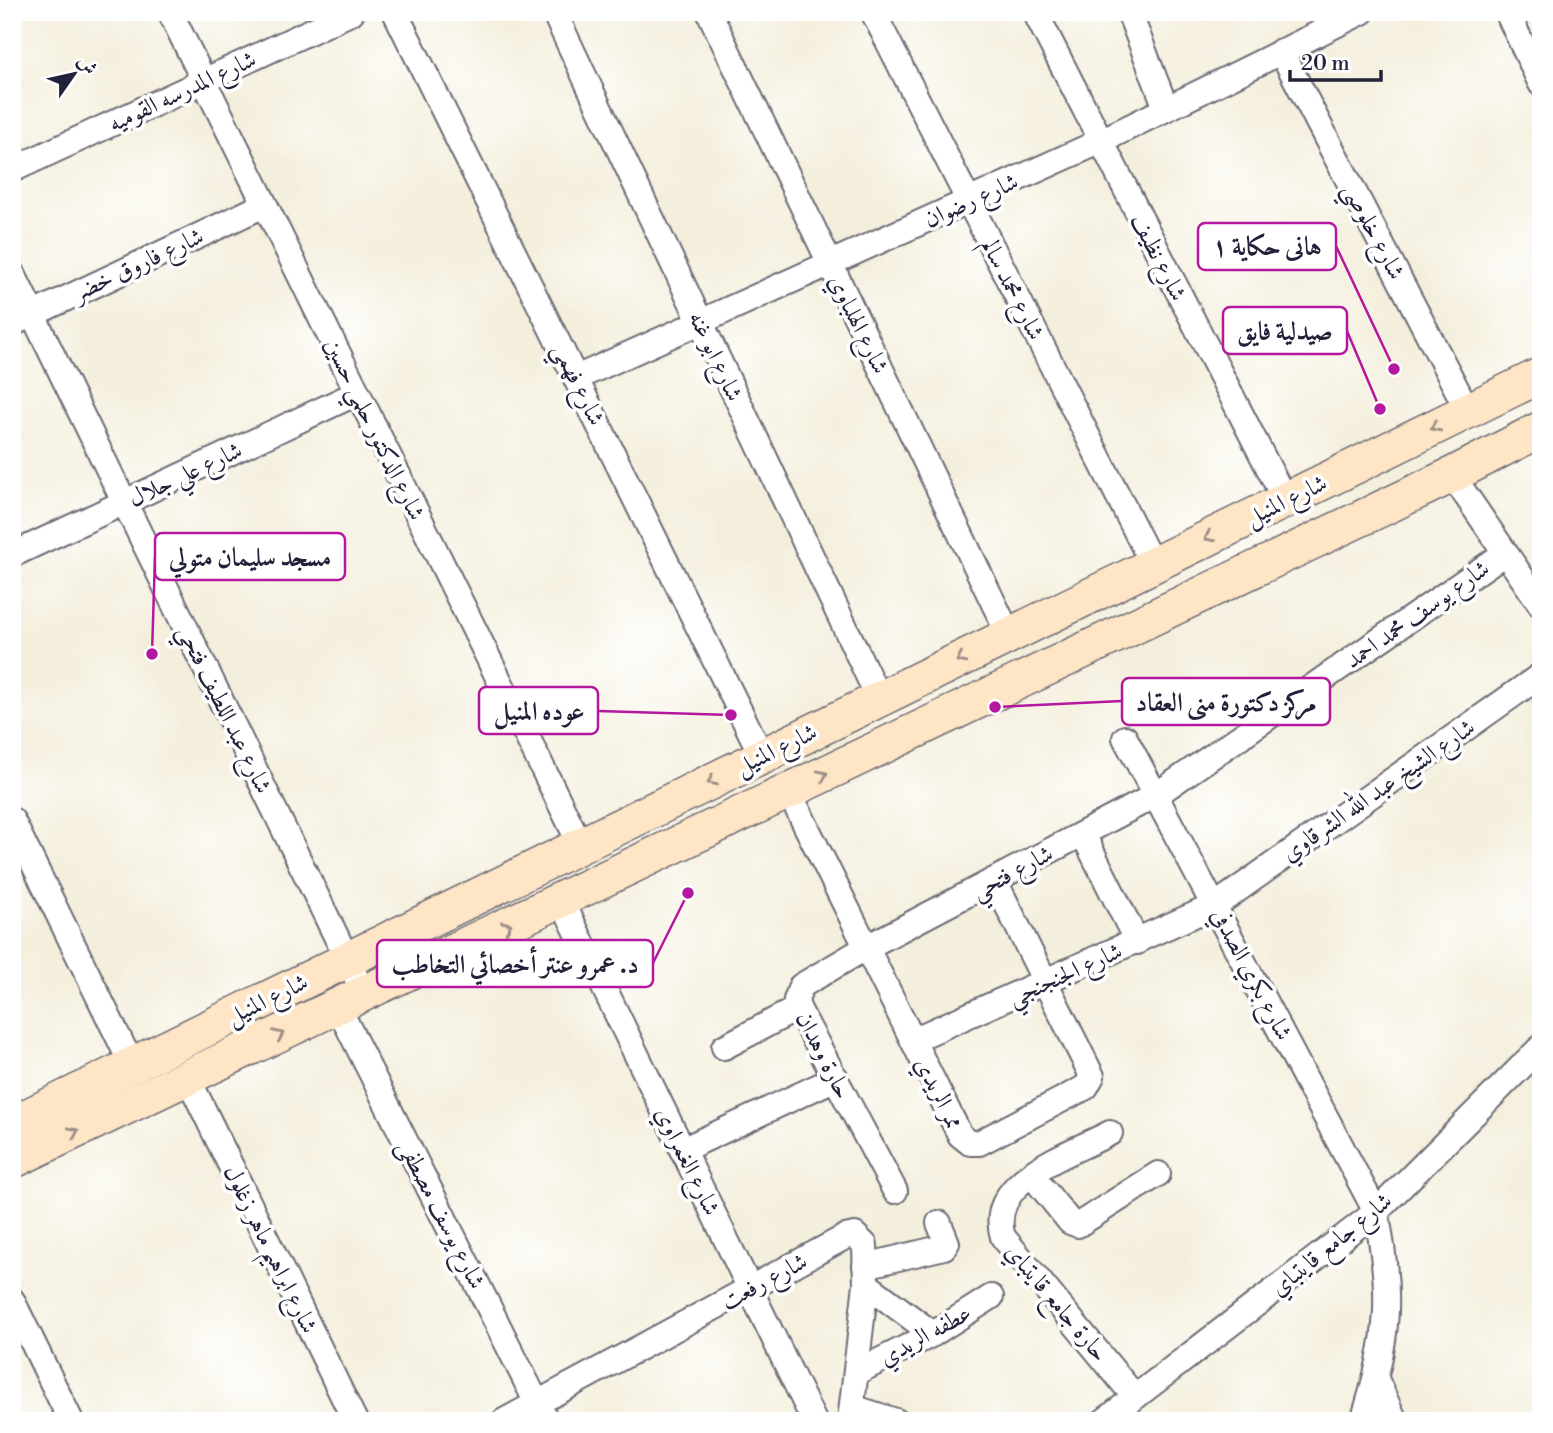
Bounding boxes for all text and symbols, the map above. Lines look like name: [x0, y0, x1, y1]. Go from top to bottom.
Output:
north arrow: [38, 38, 108, 108]
scale bar: [1290, 38, 1382, 82]
street label: شارع المدرسه القوميه: [104, 45, 263, 143]
text: ش: [72, 51, 102, 80]
text: 20 m: [1301, 51, 1350, 77]
street label: شارع رضوان: [920, 167, 1025, 239]
street label: شارع خلوصي: [1330, 178, 1411, 288]
street label: شارع نظيف: [1120, 209, 1193, 308]
street label: شارع فاروق خضر: [65, 222, 210, 313]
callout: هانى حكاية ١: [1198, 223, 1336, 270]
text: هانى حكاية ١: [1212, 231, 1322, 263]
street label: شارع محمد سالم: [969, 234, 1050, 348]
street label: شارع الهلباوي: [818, 270, 895, 381]
street label: شارع ابو غنه: [678, 307, 749, 408]
callout: صيدلية فايق: [1223, 307, 1347, 354]
text: صيدلية فايق: [1237, 316, 1333, 348]
street label: شارع الدكتور حلمي حسين: [311, 333, 431, 529]
street label: شارع فهمي: [539, 338, 611, 434]
one-way arrow: [1430, 418, 1442, 432]
street label: شارع علي جلال: [124, 435, 250, 521]
street label: شارع المنيل: [1241, 468, 1334, 537]
one-way arrow: [1204, 529, 1216, 543]
callout: مسجد سليمان متولي: [155, 533, 345, 580]
text: مسجد سليمان متولي: [168, 542, 331, 579]
street label: شارع يوسف محمد احمد: [1339, 554, 1498, 679]
street label: شارع عبد اللطيف فتحي: [164, 620, 278, 802]
one-way arrow: [956, 651, 968, 665]
callout: مركز دكتورة منى العقاد: [1122, 678, 1330, 725]
callout: عوده المنيل: [479, 687, 598, 734]
text: مركز دكتورة منى العقاد: [1136, 687, 1316, 721]
text: عوده المنيل: [493, 696, 585, 730]
street label: شارع الشيخ عبد الله الشرقاوي: [1273, 709, 1484, 873]
street label: شارع المنيل: [731, 717, 824, 786]
one-way arrow: [816, 770, 828, 784]
one-way arrow: [707, 772, 719, 786]
street label: شارع فتحي: [966, 839, 1062, 913]
street label: شارع بكري الصدفي: [1200, 903, 1299, 1048]
one-way arrow: [500, 921, 512, 935]
street label: شارع الجنجنجي: [1004, 936, 1130, 1020]
callout: د. عمرو عنتر أخصائي التخاطب: [377, 940, 653, 987]
text: د. عمرو عنتر أخصائي التخاطب: [391, 946, 639, 986]
street label: شارع المنيل: [222, 967, 315, 1036]
street label: حارة وهدان: [788, 1007, 858, 1104]
one-way arrow: [272, 1029, 284, 1043]
street label: ممر الريدي: [905, 1052, 969, 1136]
street label: شارع الغمراوي: [644, 1102, 726, 1222]
one-way arrow: [67, 1126, 79, 1140]
street label: شارع يوسف مصطفى: [387, 1135, 492, 1296]
street label: شارع ابراهيم ماهر زغلول: [209, 1160, 324, 1342]
street label: شارع جامع قايتباي: [1265, 1186, 1403, 1308]
street label: حارة جامع قايتباي: [993, 1237, 1114, 1372]
street label: شارع رفعت: [716, 1247, 815, 1321]
street label: عطفه الريدي: [874, 1298, 978, 1376]

